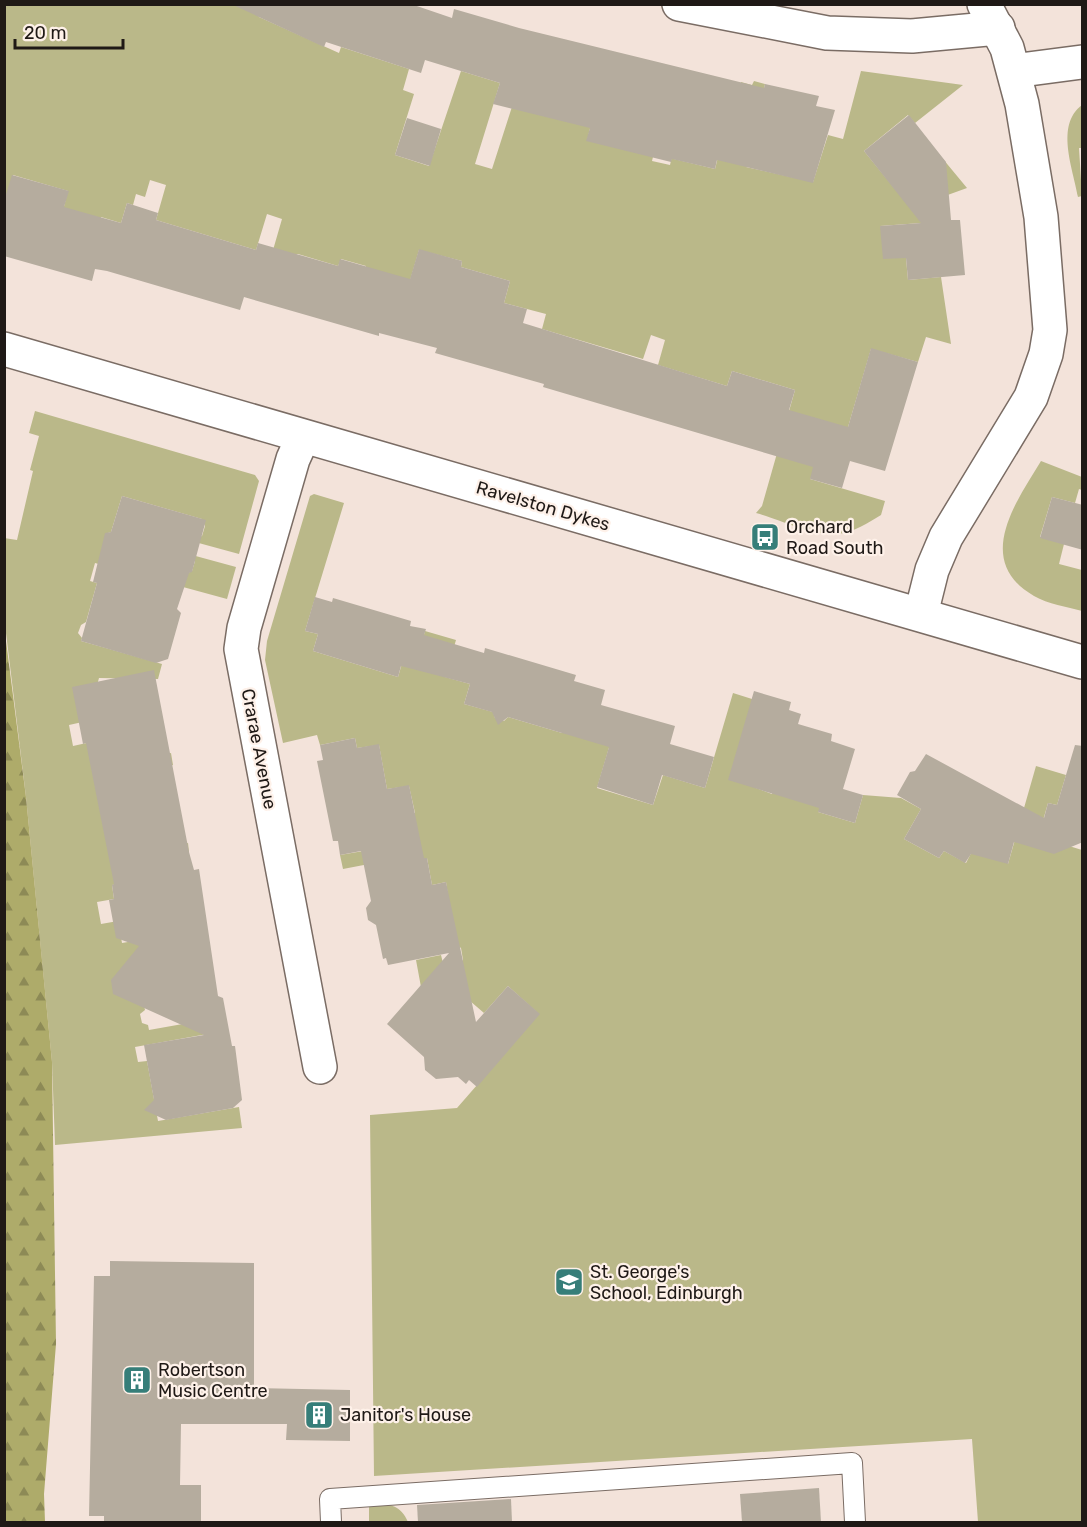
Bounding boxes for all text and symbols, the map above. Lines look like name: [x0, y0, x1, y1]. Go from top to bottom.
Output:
scale bar: [15, 12, 123, 50]
text: 20 m: [24, 22, 66, 44]
street label: Ravelston Dykes: [474, 476, 612, 536]
place label: Orchard Road South: [786, 516, 883, 559]
bus stop icon: Orchard Road South: [749, 521, 781, 553]
street label: Crarae Avenue: [237, 687, 281, 811]
place label: St. George's School, Edinburgh: [590, 1261, 743, 1304]
school or university icon: St. George's School, Edinburgh: [553, 1266, 585, 1298]
place label: Robertson Music Centre: [158, 1359, 268, 1402]
building icon: Robertson Music Centre: [121, 1364, 153, 1396]
building icon: Janitor's House: [303, 1399, 335, 1431]
place label: Janitor's House: [340, 1404, 471, 1426]

